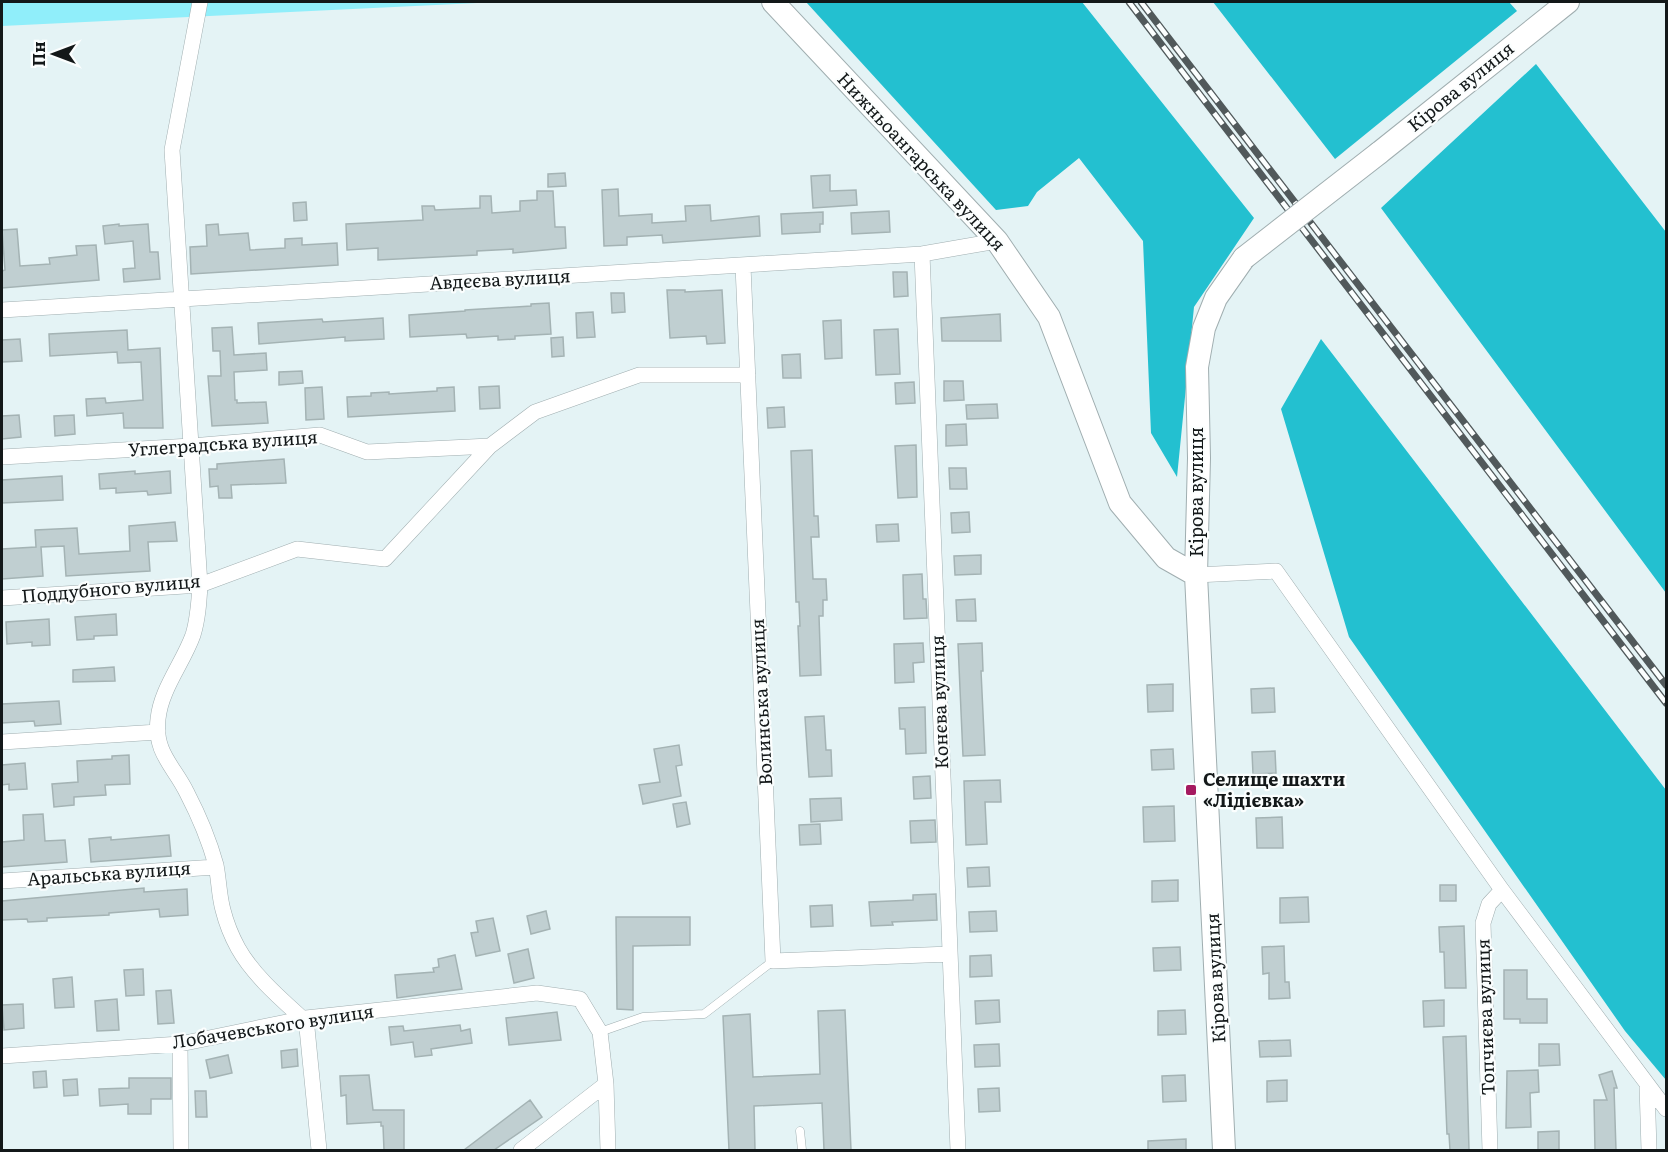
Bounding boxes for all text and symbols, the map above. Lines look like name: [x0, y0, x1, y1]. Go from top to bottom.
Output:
north arrow: [24, 24, 84, 84]
street label: Кірова вулиця: [1401, 34, 1519, 137]
text: Пн: [26, 42, 50, 66]
street label: Нижньоангарська вулиця: [832, 65, 1013, 257]
street label: Авдєєва вулиця: [429, 261, 571, 296]
street label: Углеградська вулиця: [127, 422, 319, 463]
street label: Кірова вулиця: [1182, 427, 1209, 557]
street label: Поддубного вулиця: [20, 566, 201, 609]
street label: Волинська вулиця: [743, 618, 778, 786]
street label: Конєва вулиця: [923, 634, 954, 770]
place label: Селище шахти «Лідієвка»: [1203, 765, 1345, 813]
marker: Селище шахти «Лідієвка»: [1184, 783, 1198, 797]
street label: Аральська вулиця: [26, 853, 192, 892]
street label: Кірова вулиця: [1198, 912, 1231, 1044]
street label: Топчиєва вулиця: [1468, 938, 1501, 1096]
street label: Лобачевського вулиця: [170, 996, 376, 1055]

